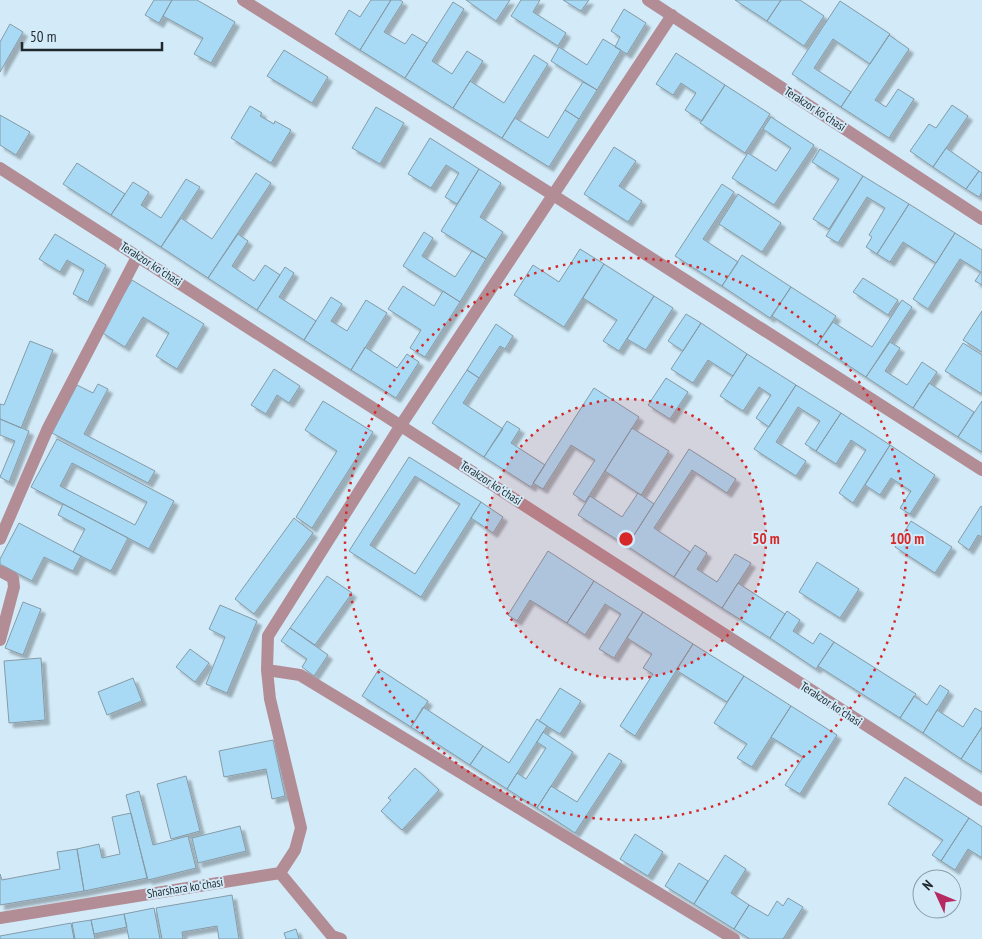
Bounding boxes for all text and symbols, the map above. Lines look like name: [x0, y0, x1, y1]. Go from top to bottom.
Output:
scale bar: [22, 20, 162, 52]
text: 50 m: [30, 27, 56, 46]
street label: Terakzor koʻchasi: [782, 83, 849, 134]
street label: Terakzor koʻchasi: [118, 238, 185, 289]
street label: Terakzor koʻchasi: [458, 457, 525, 508]
text: 50 m: [752, 529, 780, 548]
text: 100 m: [890, 529, 924, 548]
centre of rings: [617, 530, 635, 548]
street label: Terakzor koʻchasi: [798, 678, 865, 729]
north arrow: [912, 869, 962, 919]
street label: Sharshara koʻchasi: [146, 874, 224, 901]
text: N: [919, 876, 937, 894]

